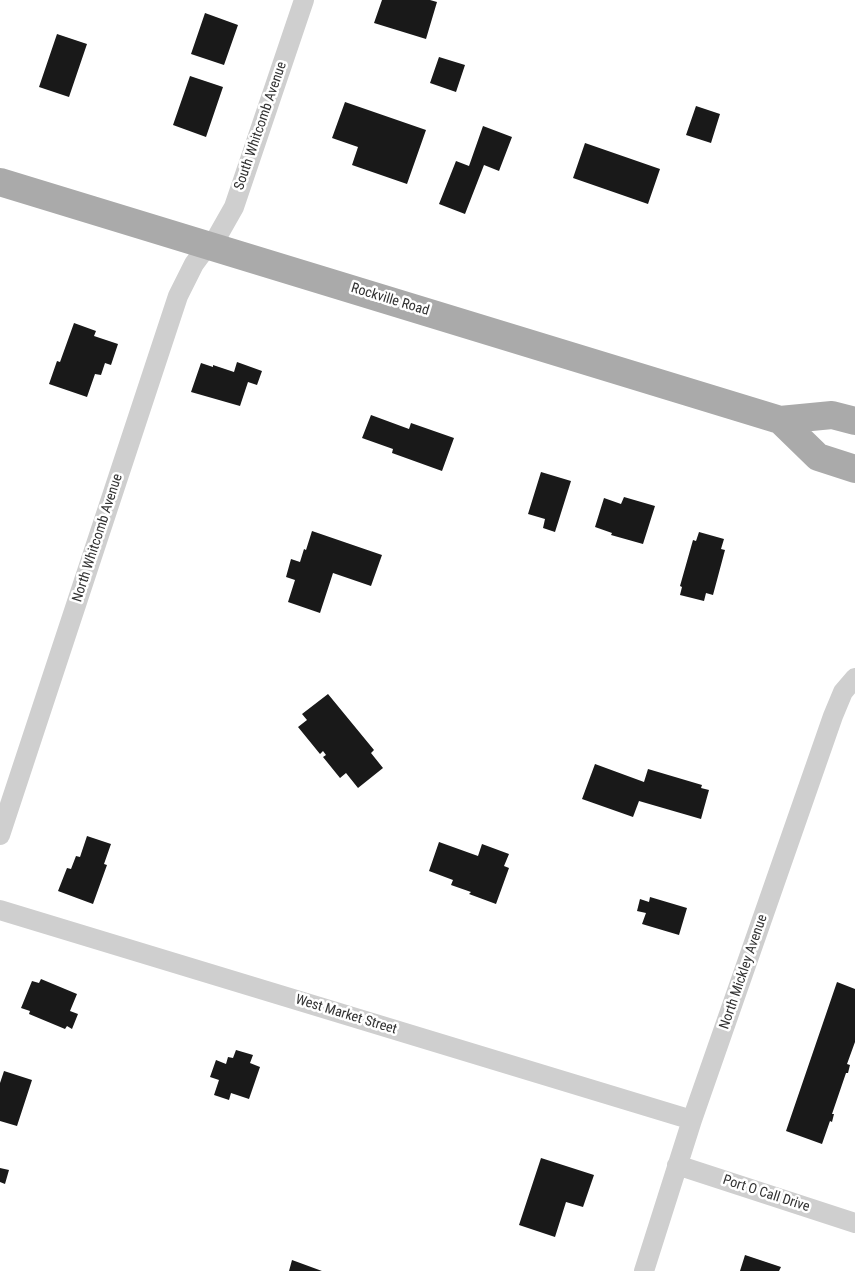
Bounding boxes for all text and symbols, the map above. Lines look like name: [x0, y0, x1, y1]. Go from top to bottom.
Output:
street label: South Whitcomb Avenue: [231, 60, 291, 192]
street label: Rockville Road: [349, 280, 431, 320]
street label: North Whitcomb Avenue: [69, 472, 127, 604]
street label: North Mickley Avenue: [717, 913, 771, 1031]
street label: West Market Street: [293, 992, 399, 1038]
street label: Port O Call Drive: [720, 1172, 812, 1216]

